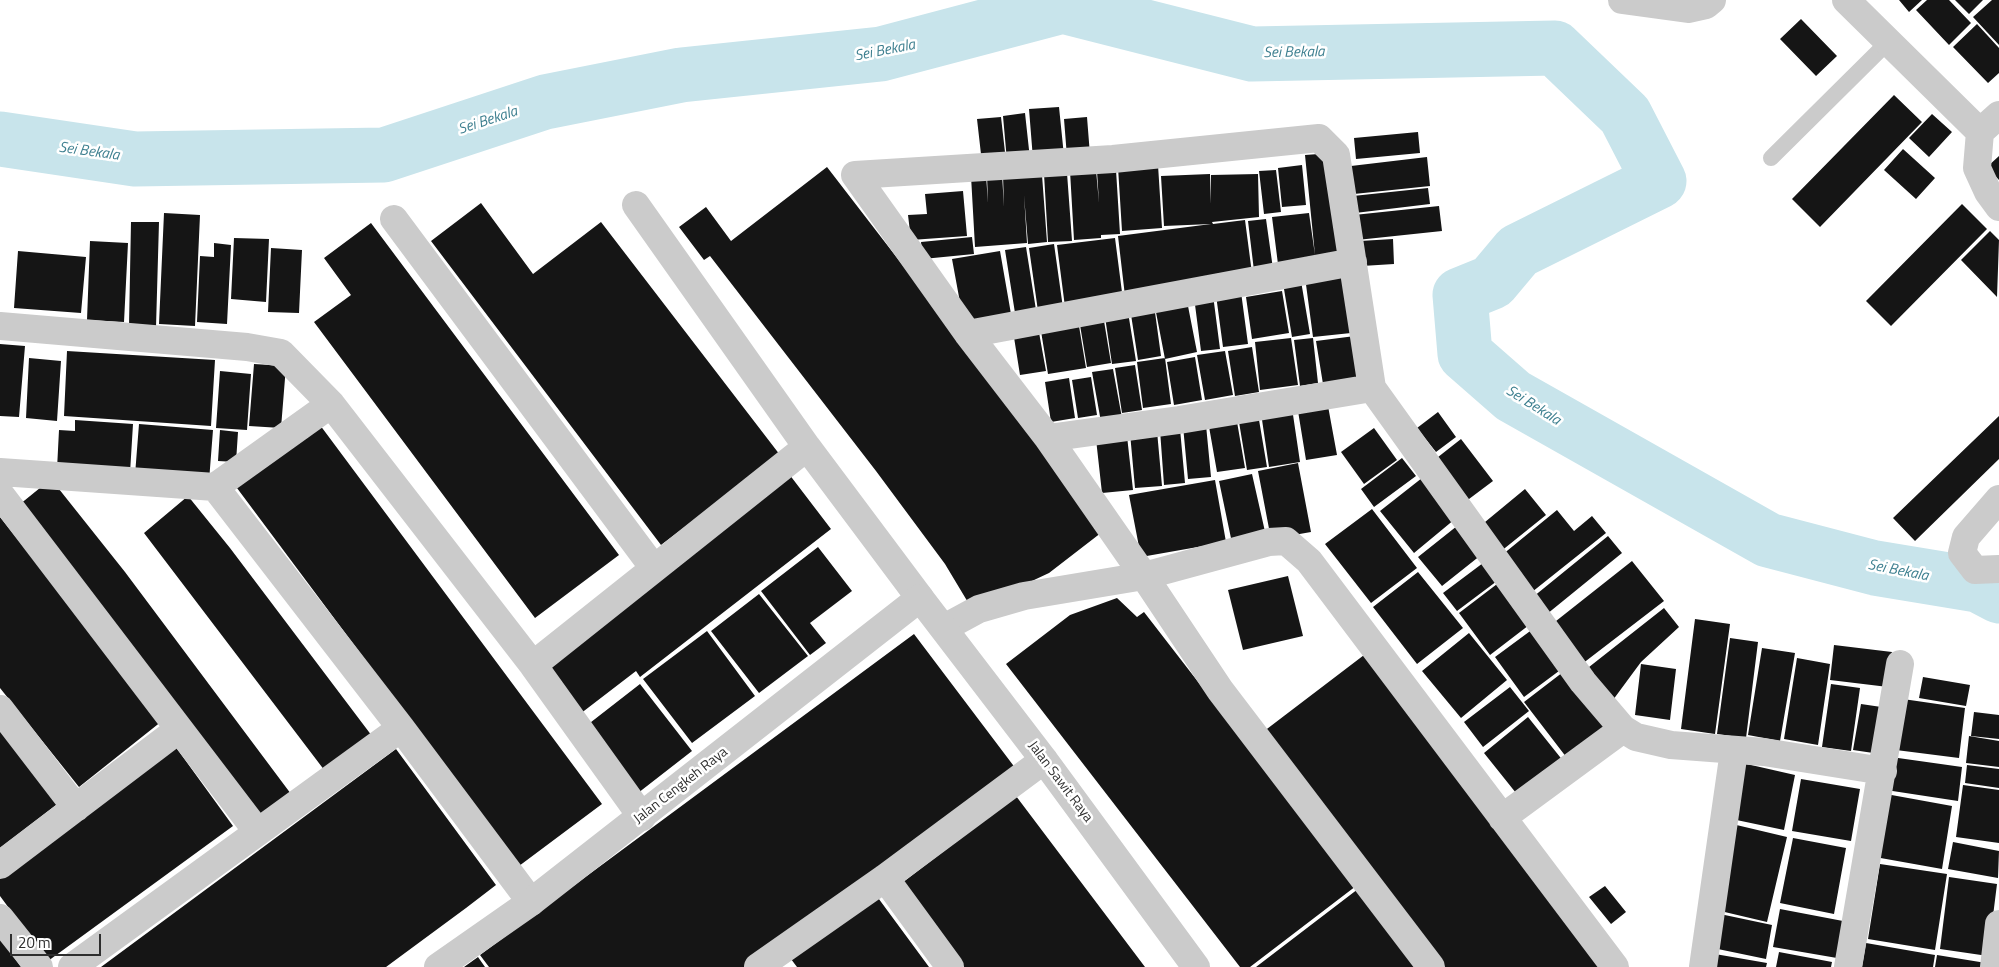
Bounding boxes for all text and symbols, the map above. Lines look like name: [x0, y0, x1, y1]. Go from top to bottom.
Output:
water label: Sei Bekala: [853, 36, 917, 66]
water label: Sei Bekala: [1263, 43, 1325, 63]
water label: Sei Bekala: [456, 103, 520, 139]
water label: Sei Bekala: [58, 139, 120, 165]
water label: Sei Bekala: [1502, 382, 1564, 430]
water label: Sei Bekala: [1866, 556, 1930, 586]
street label: Jalan Sawit Raya: [1024, 738, 1096, 826]
street label: Jalan Cengkeh Raya: [631, 744, 731, 828]
scale bar: [12, 924, 104, 956]
text: 20 m: [18, 931, 51, 954]

